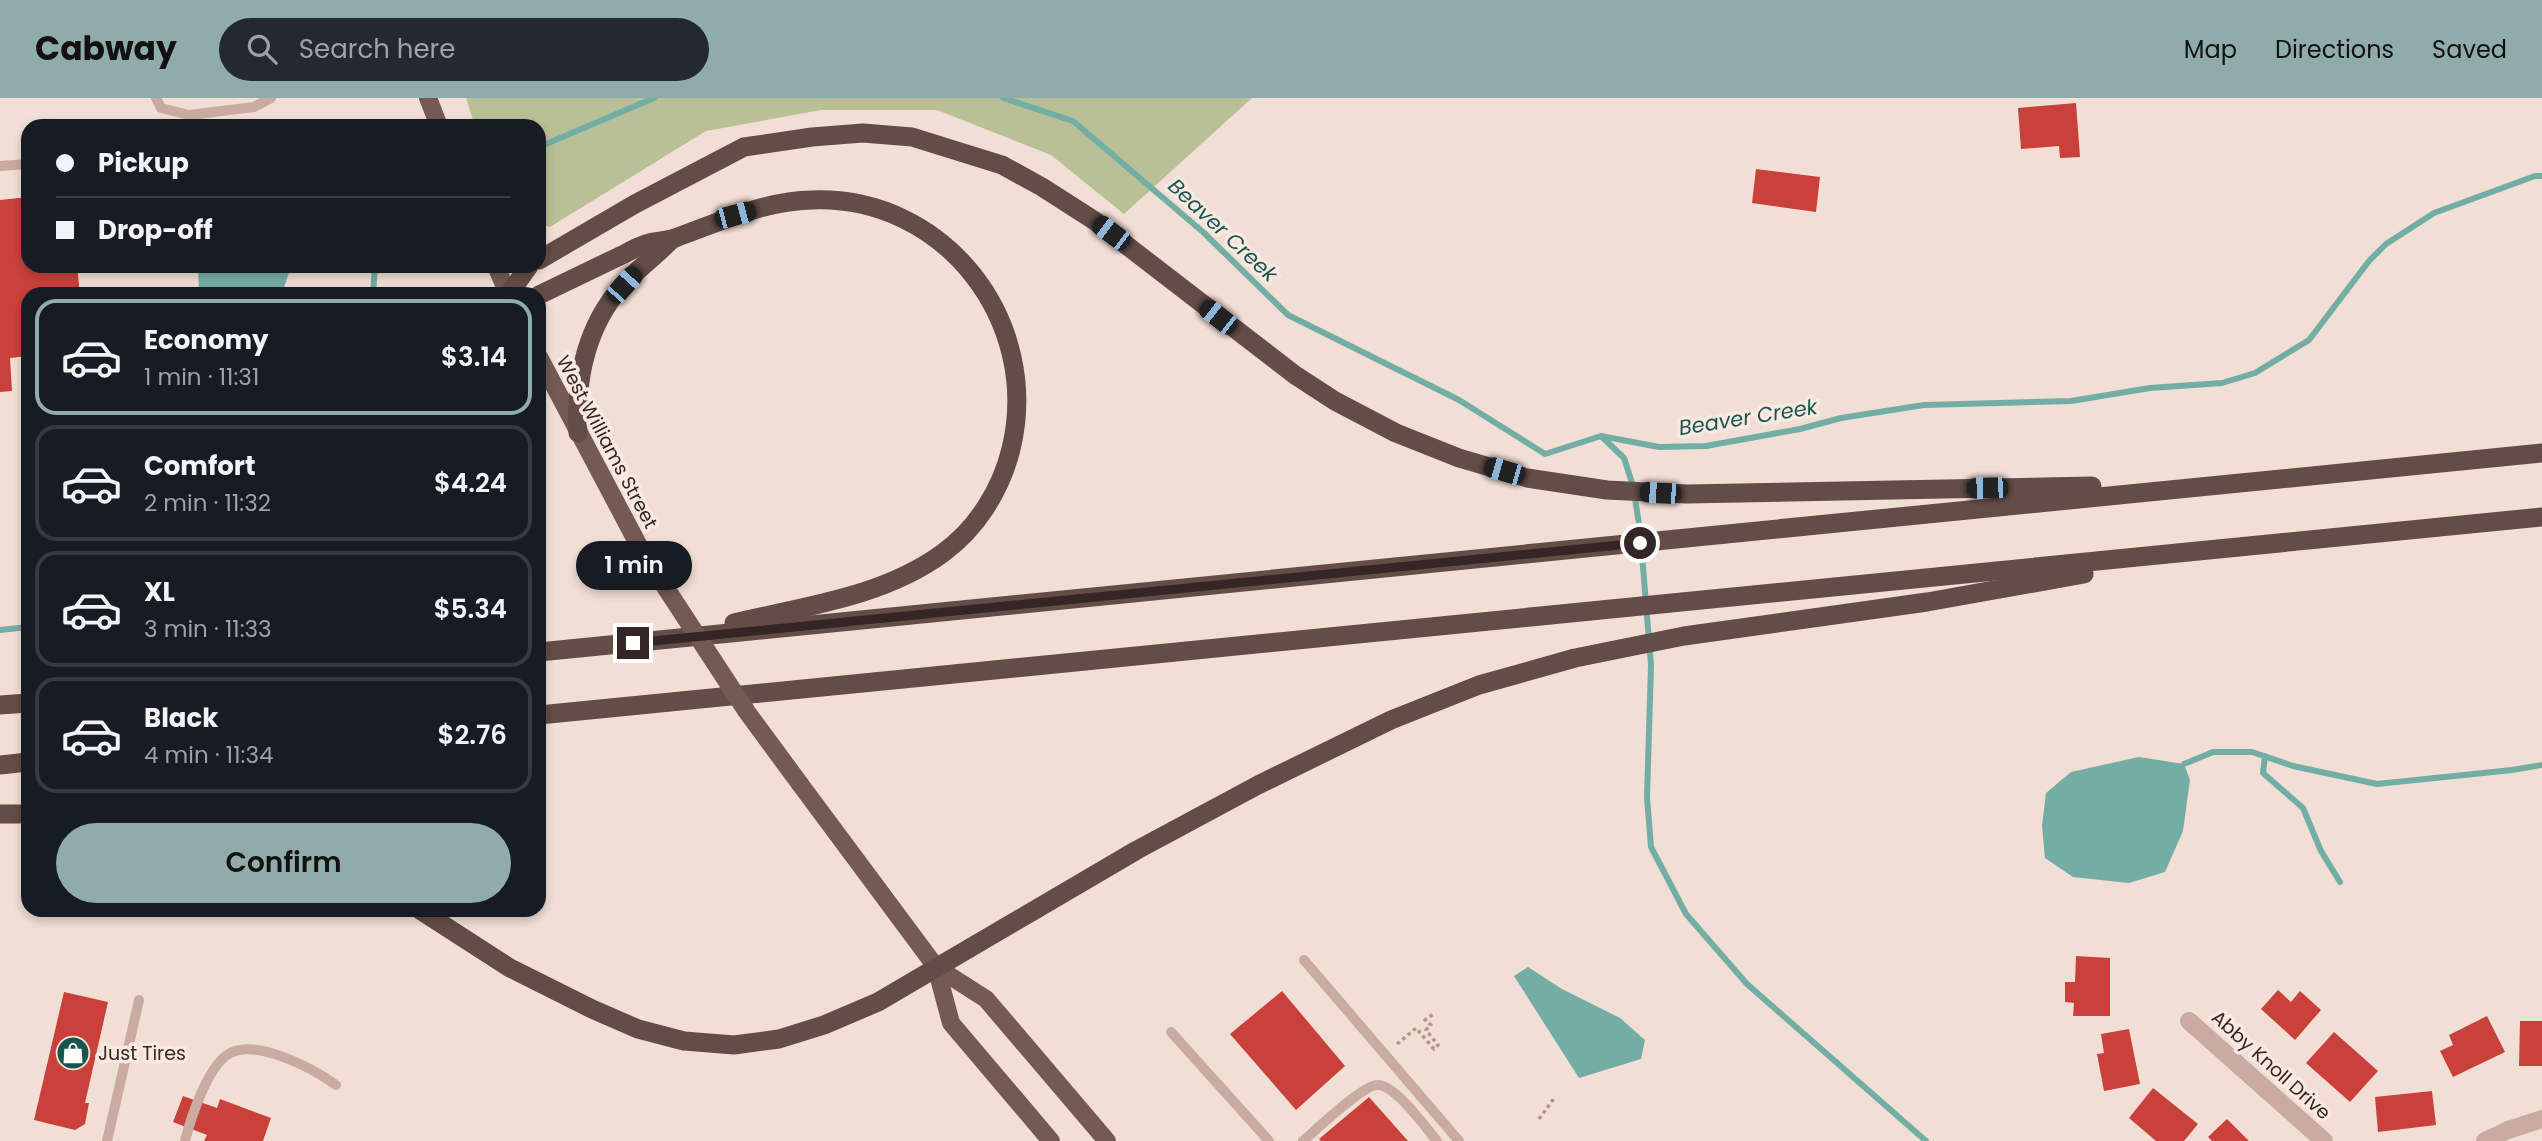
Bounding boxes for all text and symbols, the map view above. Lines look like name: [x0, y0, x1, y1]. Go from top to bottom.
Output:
search box: [219, 18, 709, 81]
text: Cabway: [35, 25, 177, 72]
icon: search: [243, 30, 281, 68]
text: Search here: [299, 31, 455, 67]
text: Map: [2184, 33, 2237, 66]
text: Directions: [2275, 33, 2394, 66]
text: Saved: [2432, 33, 2507, 66]
text: Pickup: [98, 145, 189, 181]
water label: Beaver Creek: [1162, 172, 1285, 289]
car: [712, 199, 759, 231]
text: Drop-off: [98, 212, 213, 248]
car: [1088, 212, 1135, 254]
car: [603, 262, 646, 308]
car: [1195, 296, 1242, 338]
text: Economy: [144, 322, 268, 358]
icon: car: [60, 326, 123, 389]
text: $3.14: [441, 339, 507, 375]
street label: West Williams Street: [550, 351, 664, 533]
text: 1 min · 11:31: [144, 361, 259, 393]
water label: Beaver Creek: [1677, 392, 1821, 442]
text: Comfort: [144, 448, 256, 484]
icon: car: [60, 452, 123, 515]
car: [1481, 455, 1528, 487]
text: $4.24: [434, 465, 507, 501]
car: [1966, 477, 2009, 499]
car: [1639, 481, 1682, 505]
text: 2 min · 11:32: [144, 487, 271, 519]
route start: [1624, 527, 1656, 559]
callout: 1 min: [575, 542, 691, 590]
text: 1 min: [604, 549, 664, 581]
text: XL: [144, 574, 175, 610]
icon: car: [60, 578, 123, 641]
text: $5.34: [434, 591, 507, 627]
text: 3 min · 11:33: [144, 613, 272, 645]
route end: [617, 627, 649, 659]
text: Black: [144, 700, 218, 736]
icon: car: [60, 704, 123, 767]
text: $2.76: [437, 717, 507, 753]
text: 4 min · 11:34: [144, 739, 273, 771]
button: Confirm: [56, 823, 511, 903]
street label: Abby Knoll Drive: [2205, 1004, 2337, 1126]
shop icon: Just Tires: [54, 1034, 92, 1072]
place label: Just Tires: [98, 1040, 186, 1067]

